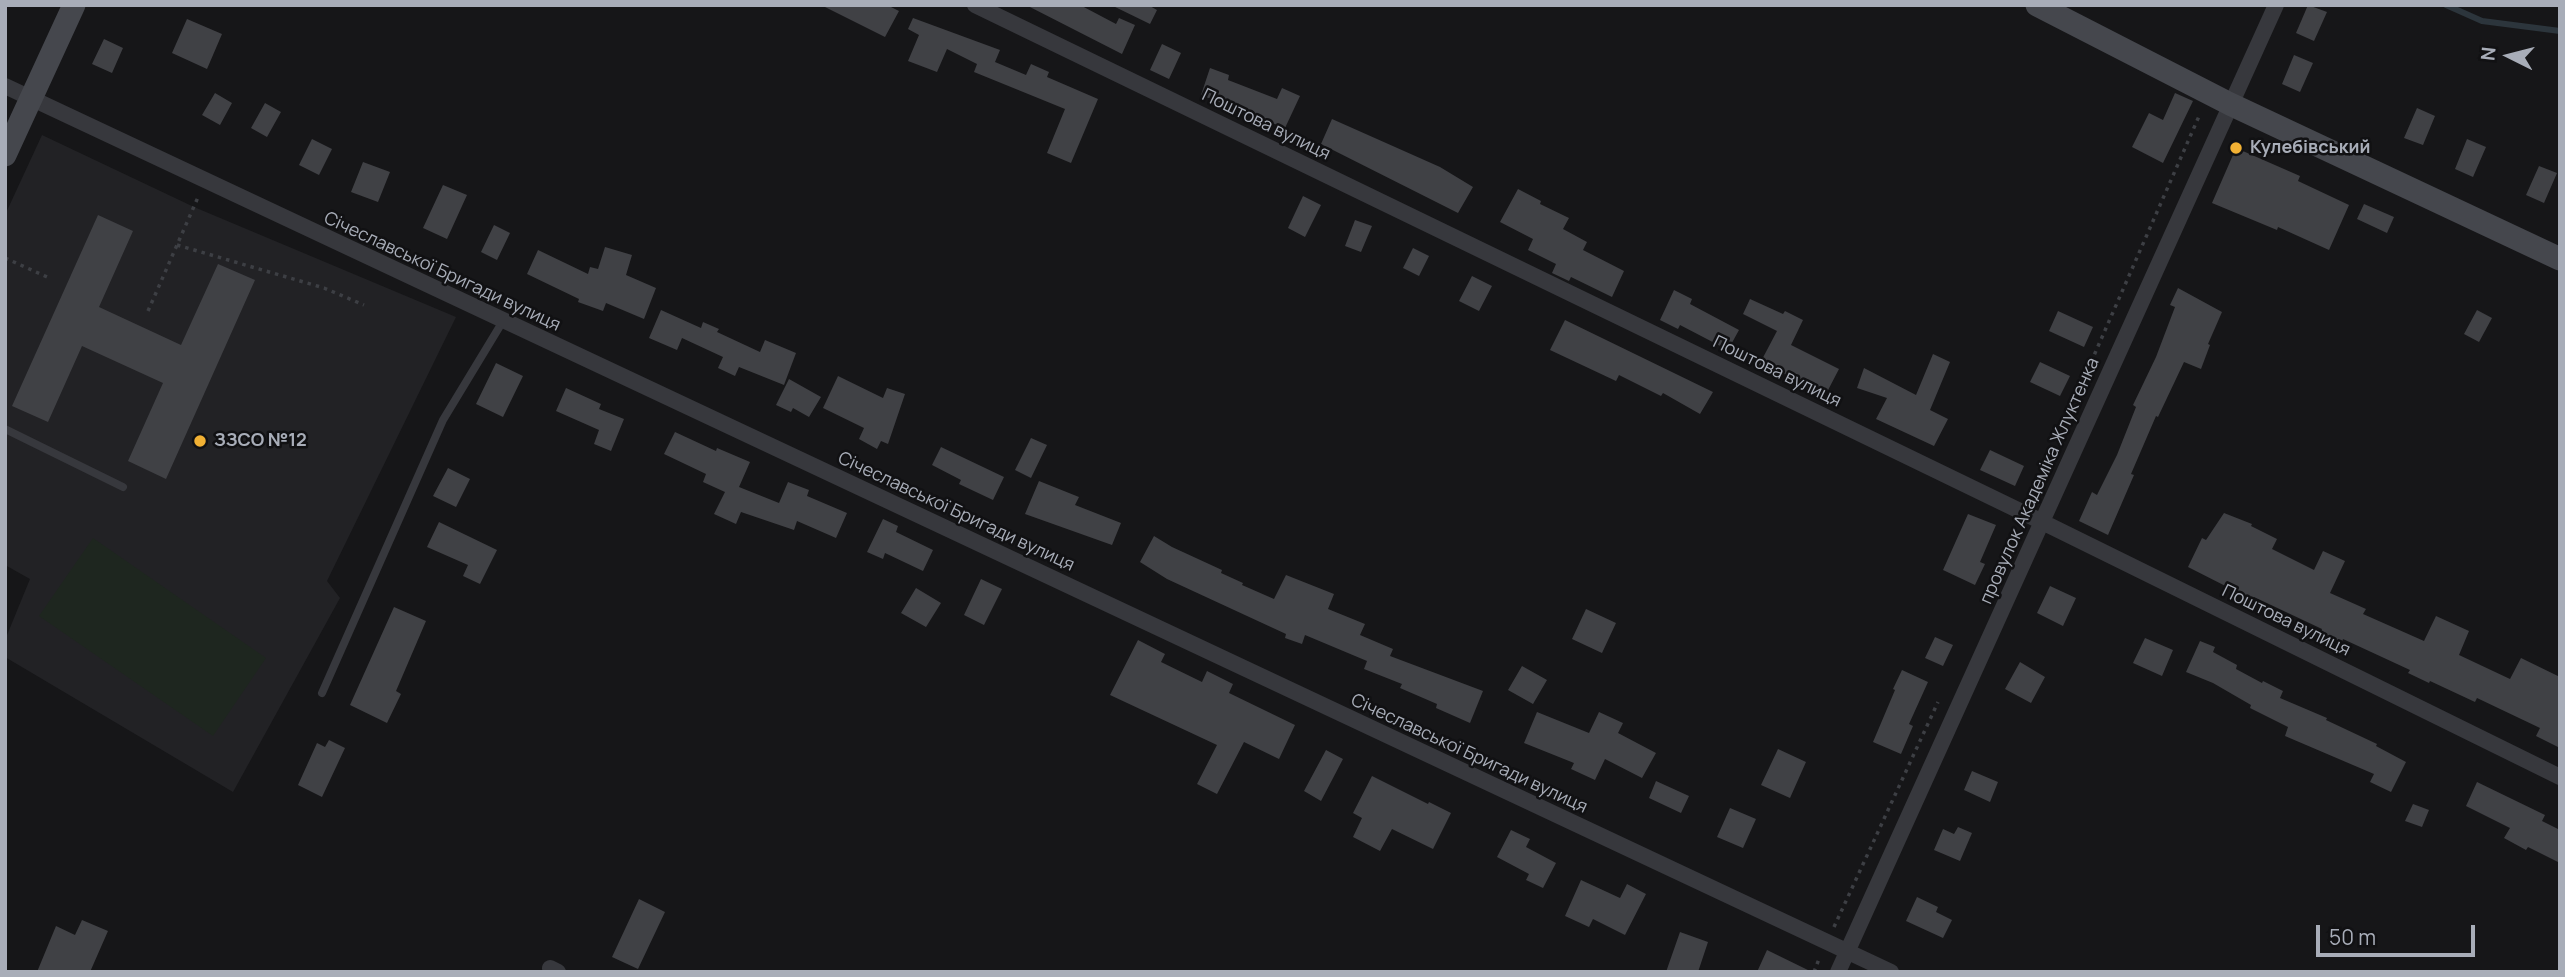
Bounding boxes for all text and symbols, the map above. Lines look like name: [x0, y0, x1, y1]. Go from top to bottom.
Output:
north arrow: [2474, 21, 2544, 91]
text: N: [2474, 46, 2502, 62]
street label: Поштова вулиця: [1198, 85, 1334, 165]
place label: Кулебівський: [2250, 137, 2370, 159]
marker: Кулебівський: [2228, 140, 2244, 156]
street label: Січеславської Бригади вулиця: [320, 208, 564, 336]
street label: Поштова вулиця: [1709, 332, 1845, 412]
street label: провулок Академіка Жлуктенка: [1976, 354, 2104, 608]
place label: ЗЗСО №12: [214, 430, 307, 452]
marker: ЗЗСО №12: [192, 433, 208, 449]
street label: Січеславської Бригади вулиця: [834, 448, 1078, 576]
street label: Поштова вулиця: [2218, 581, 2354, 661]
street label: Січеславської Бригади вулиця: [1347, 690, 1591, 818]
scale bar: [2320, 911, 2479, 955]
text: 50 m: [2329, 923, 2376, 951]

